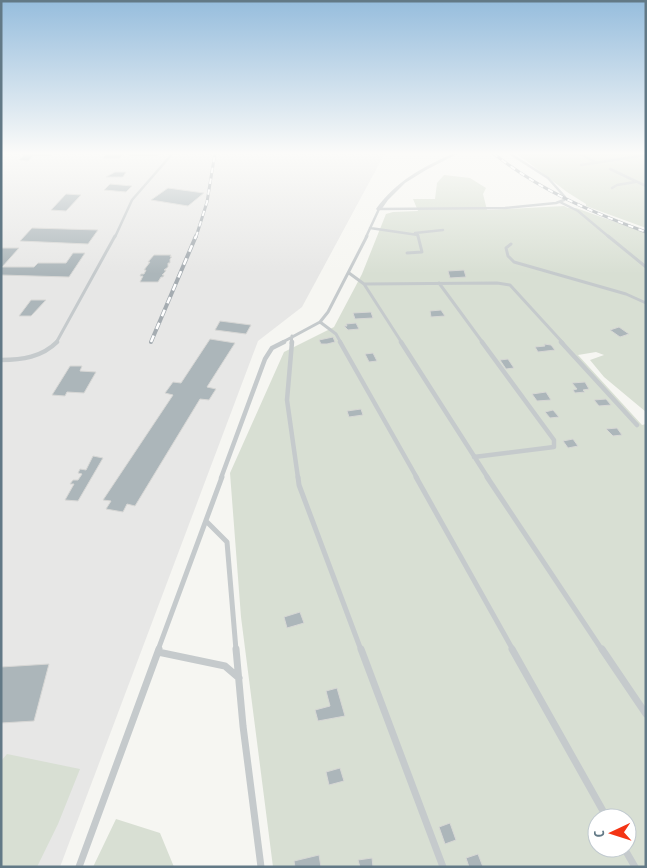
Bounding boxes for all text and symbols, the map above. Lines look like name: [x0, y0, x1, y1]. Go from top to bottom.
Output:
north arrow: [587, 808, 637, 858]
text: С: [590, 829, 608, 838]

